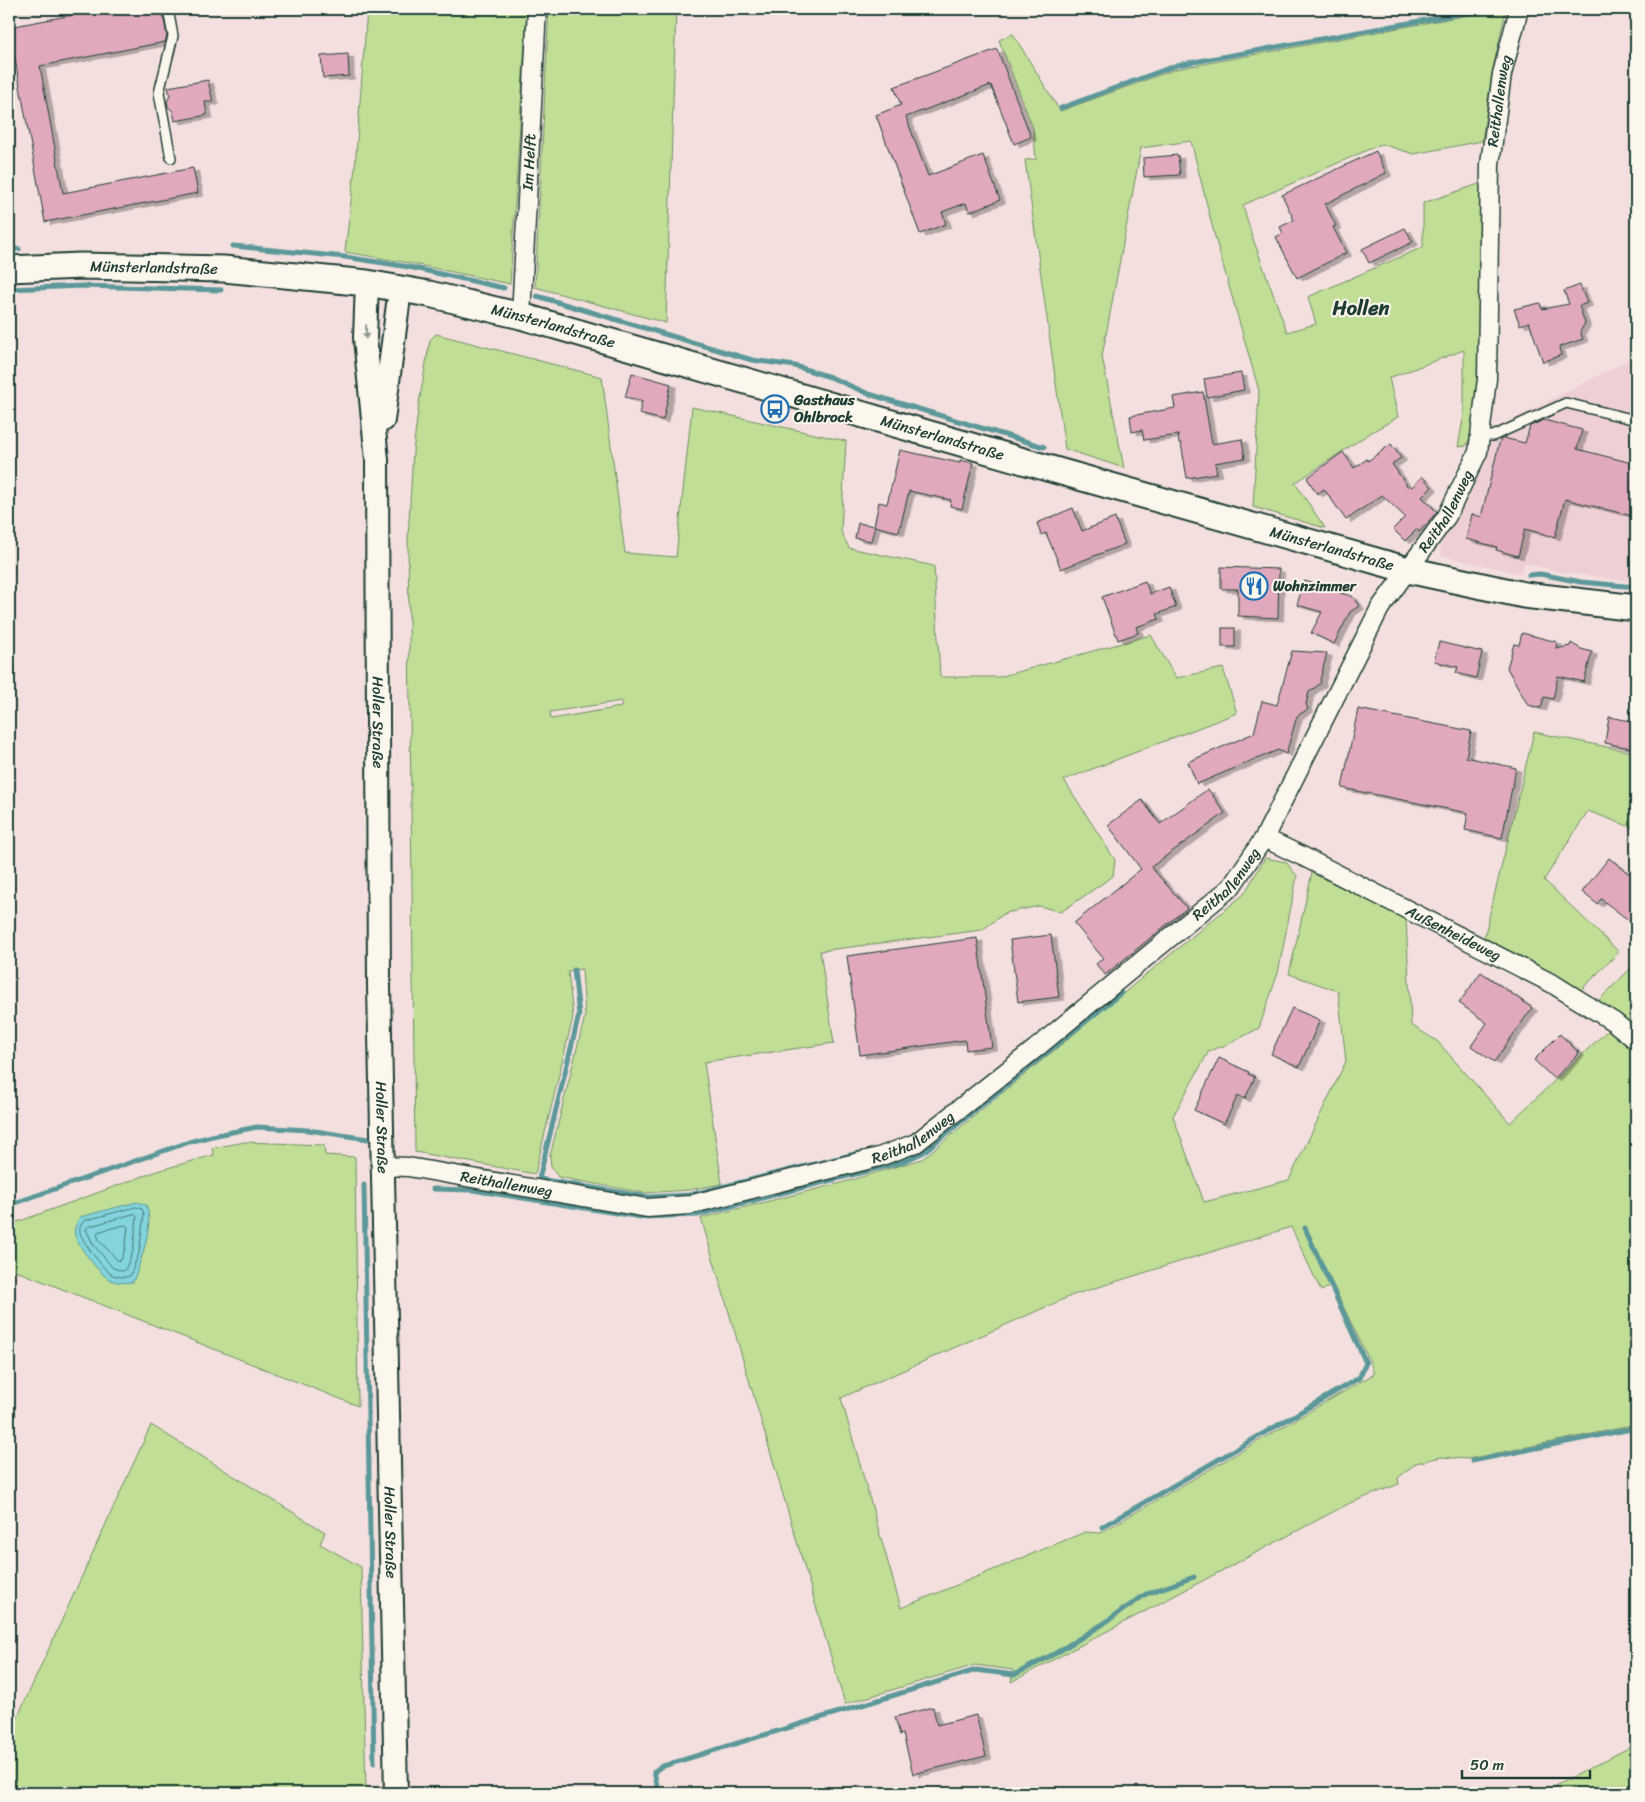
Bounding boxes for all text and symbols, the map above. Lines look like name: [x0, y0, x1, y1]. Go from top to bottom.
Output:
street label: Reithallenweg: [1479, 51, 1520, 149]
street label: Im Helft: [515, 133, 543, 192]
street label: Münsterlandstraße: [90, 253, 218, 282]
district label: Hollen: [1332, 291, 1390, 326]
street label: Münsterlandstraße: [489, 296, 619, 356]
one-way arrow: [361, 324, 369, 340]
place label: Gasthaus Ohlbrock: [793, 387, 856, 430]
bus stop icon: Gasthaus Ohlbrock: [760, 394, 790, 424]
street label: Münsterlandstraße: [877, 407, 1008, 468]
street label: Reithallenweg: [1411, 465, 1481, 558]
street label: Münsterlandstraße: [1267, 519, 1397, 578]
restaurant icon: Wohnzimmer: [1239, 571, 1269, 601]
place label: Wohnzimmer: [1273, 573, 1358, 599]
street label: Holler Straße: [365, 676, 391, 769]
street label: Reithallenweg: [1186, 842, 1267, 927]
street label: Außenheideweg: [1400, 898, 1506, 969]
street label: Holler Straße: [368, 1081, 396, 1174]
street label: Reithallenweg: [869, 1104, 961, 1171]
street label: Reithallenweg: [459, 1163, 555, 1205]
street label: Holler Straße: [377, 1486, 404, 1579]
scale bar: [1462, 1747, 1590, 1779]
text: 50 m: [1470, 1752, 1505, 1778]

